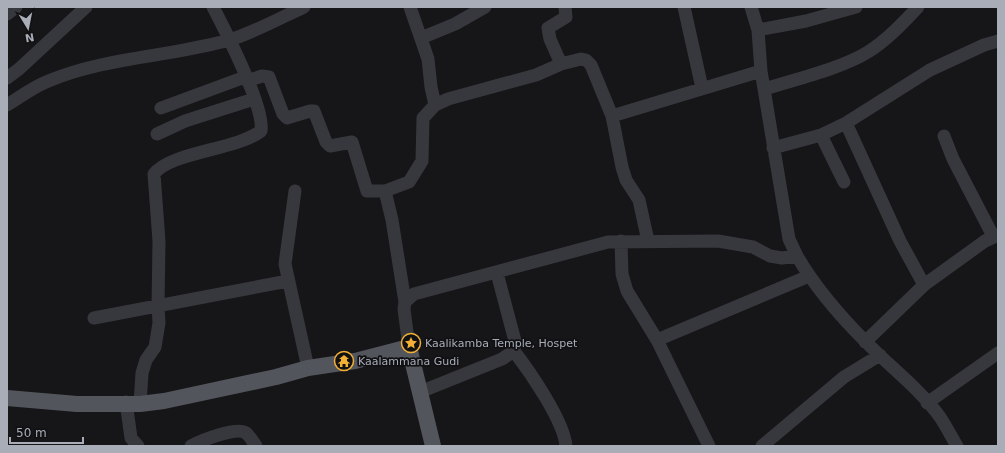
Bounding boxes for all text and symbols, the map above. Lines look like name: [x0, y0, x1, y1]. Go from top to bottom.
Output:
north arrow: [8, 8, 48, 48]
text: N: [24, 30, 35, 45]
place icon: Kaalikamba Temple, Hospet: [400, 332, 422, 354]
place label: Kaalikamba Temple, Hospet: [425, 337, 578, 350]
temple icon: Kaalammana Gudi: [333, 350, 355, 372]
place label: Kaalammana Gudi: [358, 355, 459, 368]
scale bar: [10, 419, 83, 445]
text: 50 m: [16, 426, 47, 440]

